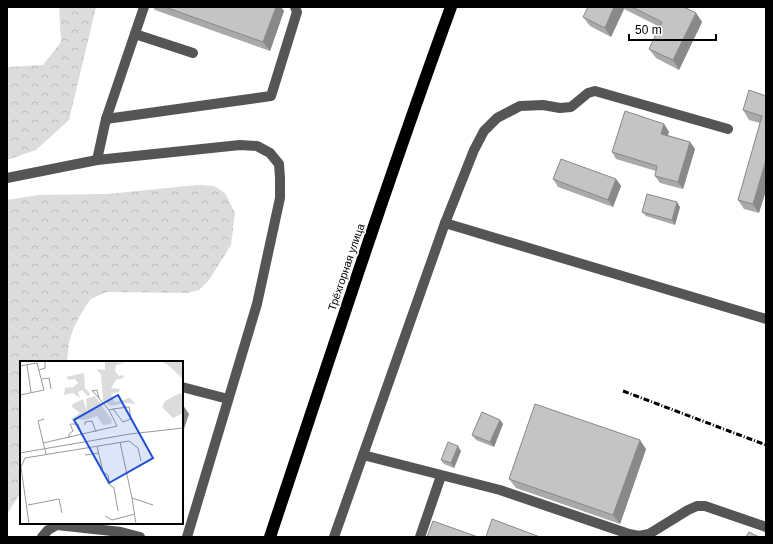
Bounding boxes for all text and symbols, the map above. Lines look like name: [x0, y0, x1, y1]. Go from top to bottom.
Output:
scale bar: [629, 16, 716, 42]
text: 50 m: [635, 23, 662, 37]
street label: Трёхгорная улица: [325, 221, 367, 312]
inset map: [20, 361, 183, 524]

